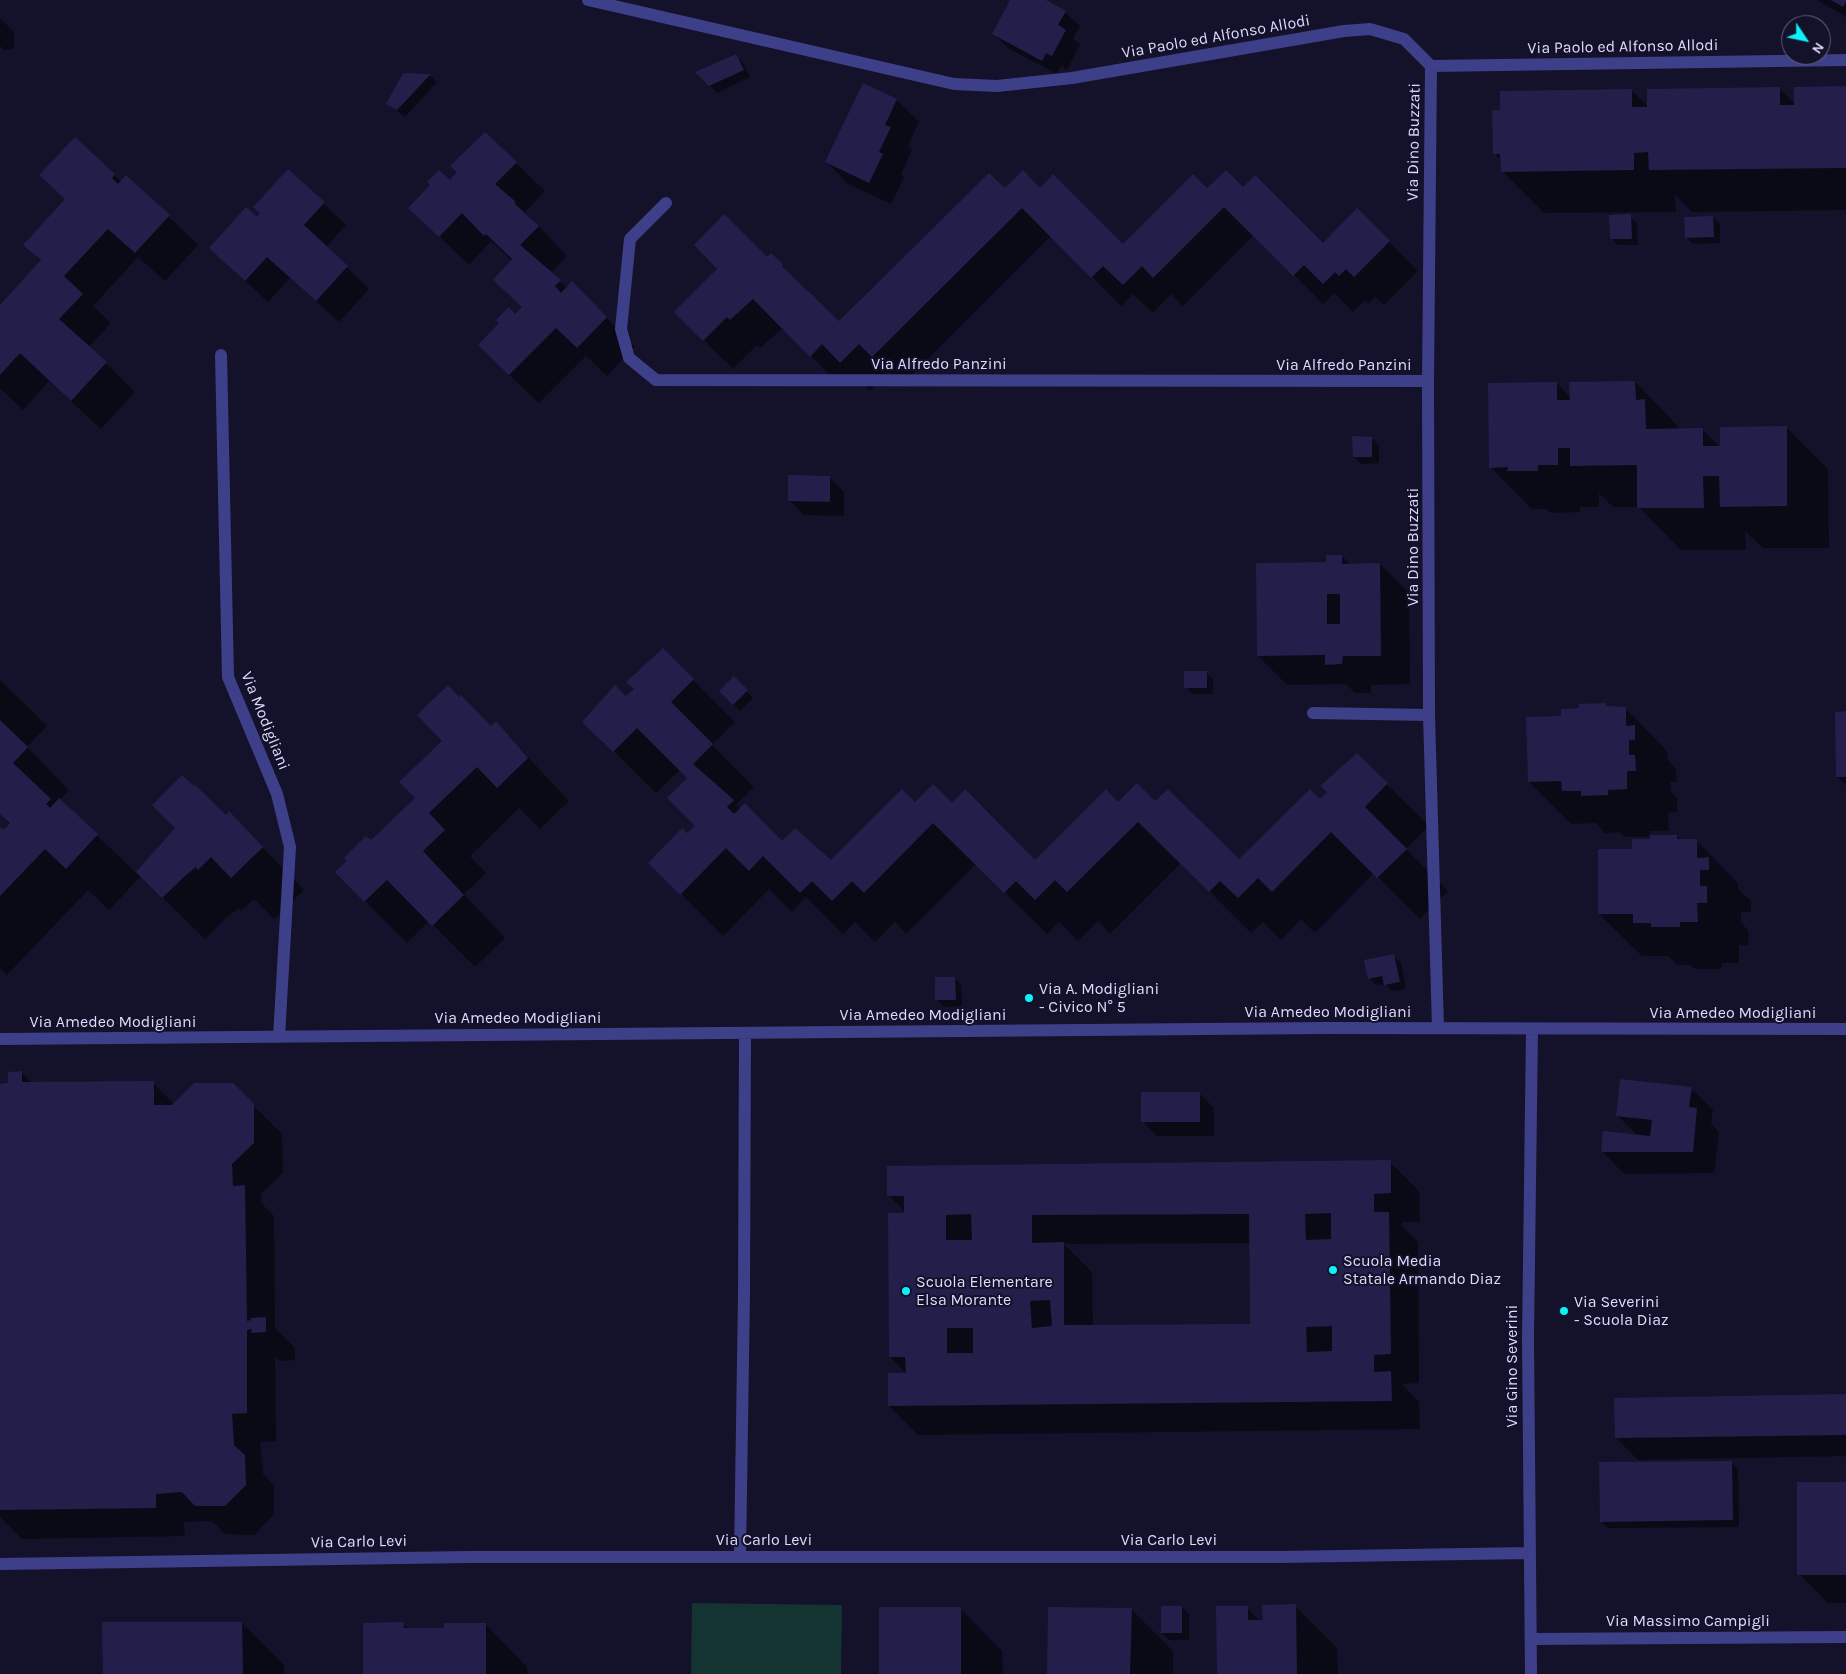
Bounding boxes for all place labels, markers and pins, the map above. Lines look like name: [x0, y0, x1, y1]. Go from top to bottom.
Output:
place label: Via A. Modigliani - Civico N° 5: [1039, 979, 1159, 1017]
marker: Via A. Modigliani - Civico N° 5: [1023, 992, 1035, 1004]
place label: Scuola Media Statale Armando Diaz: [1343, 1251, 1501, 1289]
marker: Scuola Media Statale Armando Diaz: [1327, 1264, 1339, 1276]
place label: Scuola Elementare Elsa Morante: [916, 1272, 1053, 1310]
marker: Scuola Elementare Elsa Morante: [900, 1285, 912, 1297]
place label: Via Severini - Scuola Diaz: [1574, 1292, 1669, 1330]
marker: Via Severini - Scuola Diaz: [1558, 1305, 1570, 1317]

